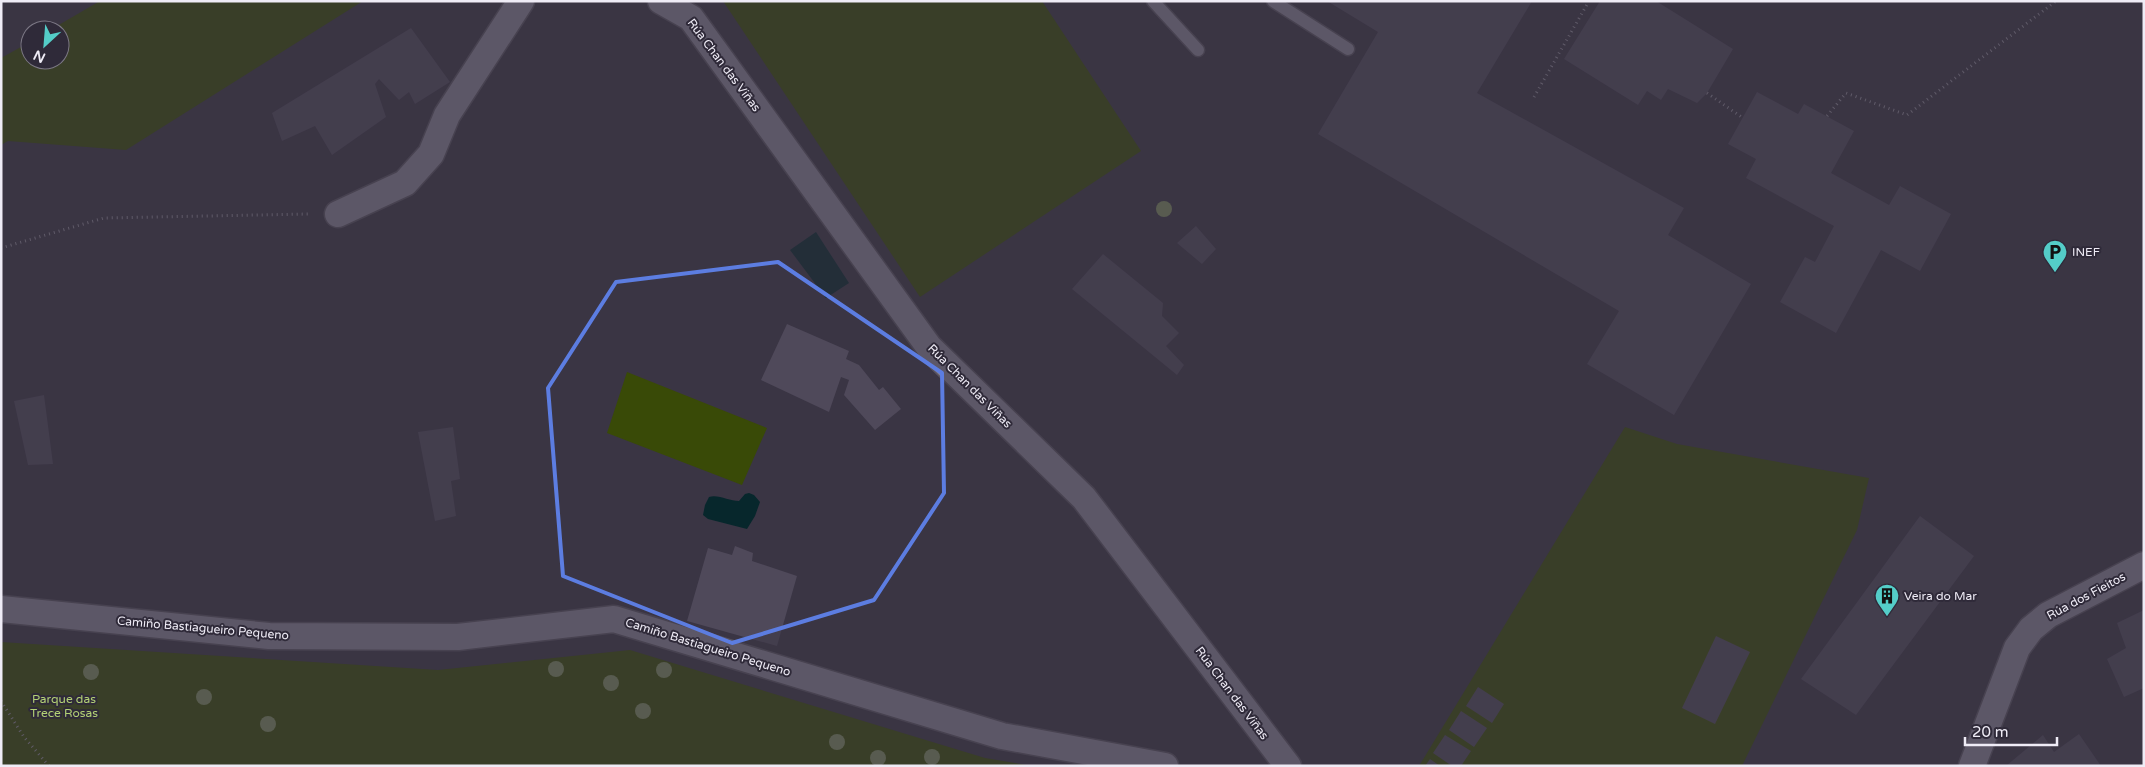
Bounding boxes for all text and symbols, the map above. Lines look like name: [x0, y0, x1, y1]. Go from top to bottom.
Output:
street label: Rúa Chan das Viñas: [684, 16, 764, 114]
north arrow: [20, 20, 70, 70]
text: N: [31, 46, 48, 66]
parking icon: INEF: [2042, 239, 2068, 273]
place label: INEF: [2072, 245, 2100, 259]
street label: Rúa Chan das Viñas: [925, 341, 1015, 431]
street label: Rúa dos Fieitos: [2044, 569, 2128, 623]
building icon: Veira do Mar: [1874, 583, 1900, 617]
place label: Veira do Mar: [1904, 589, 1977, 603]
street label: Camiño Bastiagueiro Pequeno: [117, 614, 289, 642]
street label: Camiño Bastiagueiro Pequeno: [624, 615, 792, 679]
street label: Rúa Chan das Viñas: [1192, 644, 1272, 742]
park label: Parque das Trece Rosas: [30, 692, 98, 720]
scale bar: [1965, 714, 2058, 746]
text: 20 m: [1972, 723, 2009, 741]

